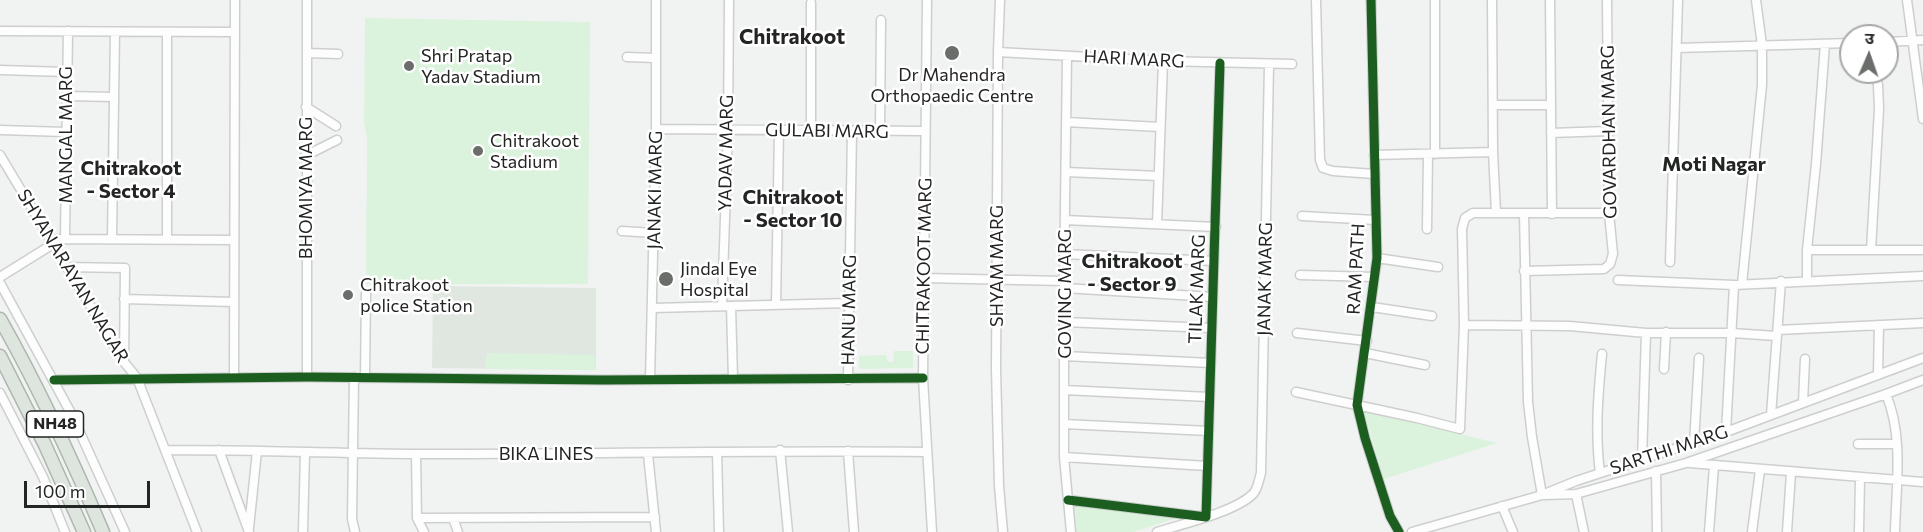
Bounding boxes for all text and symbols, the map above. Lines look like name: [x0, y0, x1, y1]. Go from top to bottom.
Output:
district label: Chitrakoot: [739, 24, 845, 50]
north arrow: [1839, 24, 1899, 84]
text: उ: [1865, 28, 1875, 47]
marker: Dr Mahendra Orthopaedic Centre: [943, 44, 961, 62]
place label: Shri Pratap Yadav Stadium: [421, 45, 541, 88]
street label: GOVARDHAN MARG: [1597, 45, 1621, 219]
street label: HARI MARG: [1083, 46, 1185, 72]
marker: Shri Pratap Yadav Stadium: [402, 59, 416, 73]
place label: Dr Mahendra Orthopaedic Centre: [870, 64, 1034, 106]
street label: MANGAL MARG: [55, 66, 77, 204]
street label: YADAV MARG: [714, 94, 738, 212]
street label: BHOMIYA MARG: [295, 117, 317, 259]
street label: GULABI MARG: [765, 119, 889, 143]
place label: Chitrakoot Stadium: [490, 130, 579, 172]
street label: JANAKI MARG: [643, 130, 667, 250]
marker: Chitrakoot Stadium: [471, 144, 485, 158]
district label: Moti Nagar: [1662, 152, 1766, 176]
district label: Chitrakoot - Sector 4: [80, 156, 182, 203]
street label: CHITRAKOOT MARG: [912, 177, 936, 355]
street label: SHYANARAYAN NAGAR: [13, 185, 133, 367]
district label: Chitrakoot - Sector 10: [742, 185, 844, 232]
street label: SHYAM MARG: [986, 205, 1008, 327]
street label: JANAK MARG: [1253, 222, 1277, 336]
street label: RAM PATH: [1343, 223, 1369, 315]
street label: GOVING MARG: [1054, 229, 1076, 359]
street label: TILAK MARG: [1184, 234, 1210, 344]
district label: Chitrakoot - Sector 9: [1081, 249, 1183, 296]
street label: HANU MARG: [837, 254, 861, 366]
place label: Jindal Eye Hospital: [680, 258, 757, 300]
marker: Jindal Eye Hospital: [657, 270, 675, 288]
place label: Chitrakoot police Station: [360, 274, 473, 316]
marker: Chitrakoot police Station: [341, 288, 355, 302]
road number: NH48: [26, 411, 84, 437]
street label: SARTHI MARG: [1607, 421, 1731, 479]
street label: BIKA LINES: [499, 443, 593, 465]
scale bar: [27, 469, 153, 507]
text: 100 m: [35, 480, 85, 502]

